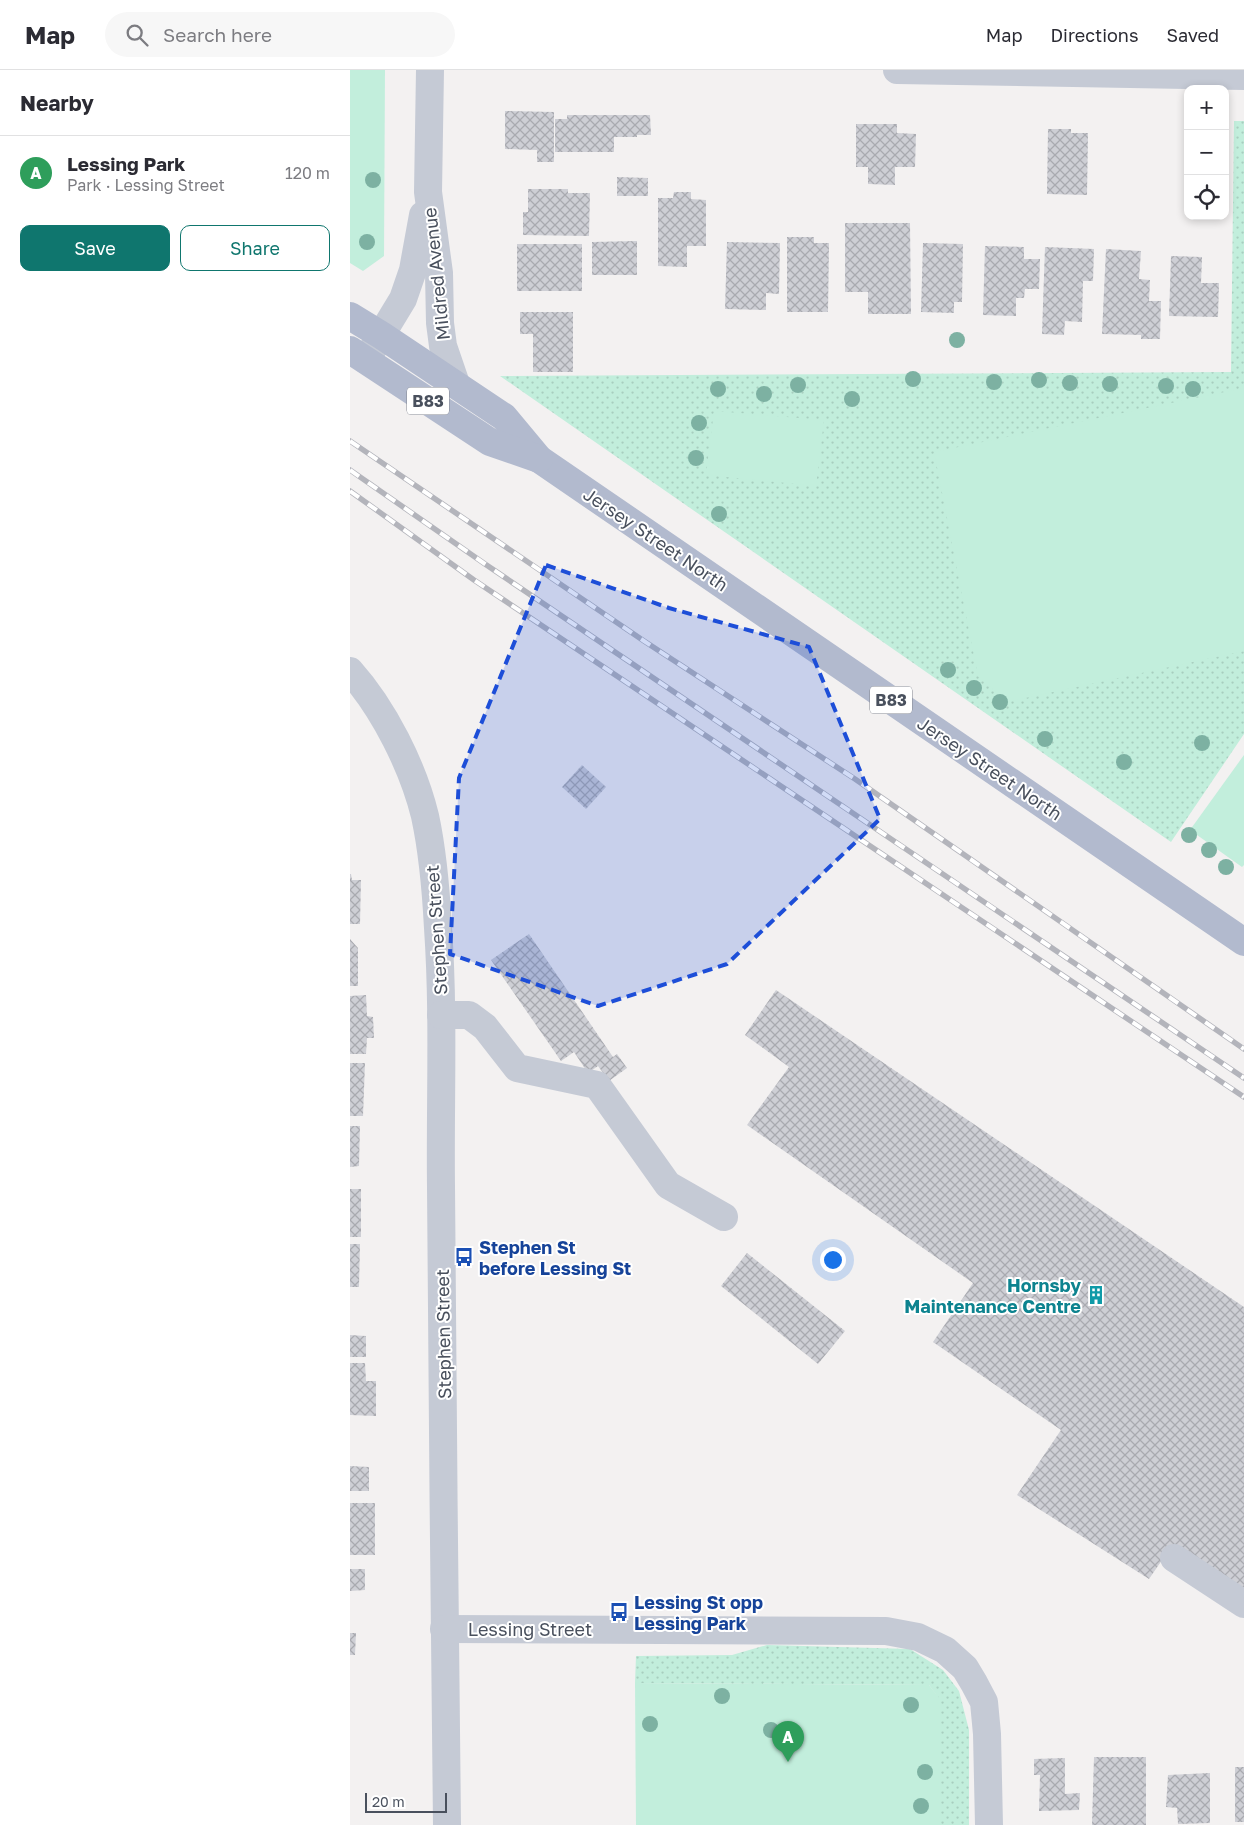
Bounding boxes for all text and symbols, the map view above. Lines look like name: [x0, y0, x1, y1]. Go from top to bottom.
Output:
search box: [105, 12, 455, 57]
text: Map: [25, 20, 75, 49]
icon: search: [123, 21, 151, 49]
text: Search here: [163, 23, 272, 46]
text: Map: [986, 24, 1022, 46]
text: Directions: [1050, 24, 1138, 46]
text: Saved: [1166, 24, 1219, 46]
map controls: [1184, 85, 1229, 220]
button: +: [1184, 85, 1229, 130]
text: Nearby: [20, 90, 94, 116]
button: −: [1184, 130, 1229, 175]
text: Lessing Park: [67, 152, 185, 175]
text: A: [30, 163, 42, 183]
text: 120 m: [285, 163, 330, 183]
text: Park · Lessing Street: [67, 175, 225, 195]
button: locate: [1184, 175, 1229, 220]
street label: Mildred Avenue: [418, 207, 454, 341]
button: Save: [20, 225, 170, 271]
button: Share: [180, 225, 330, 271]
road number: B83: [407, 388, 449, 414]
street label: Jersey Street North: [580, 482, 732, 596]
road number: B83: [870, 686, 912, 714]
street label: Jersey Street North: [914, 711, 1066, 825]
street label: Stephen Street: [420, 864, 452, 996]
place label: Stephen St before Lessing St: [479, 1236, 631, 1279]
bus stop icon: Stephen St before Lessing St: [453, 1246, 475, 1268]
your location: [820, 1247, 846, 1273]
street label: Stephen Street: [431, 1269, 455, 1399]
place label: Hornsby Maintenance Centre: [904, 1274, 1081, 1317]
building icon: Hornsby Maintenance Centre: [1085, 1284, 1107, 1306]
place label: Lessing St opp Lessing Park: [634, 1591, 763, 1634]
bus stop icon: Lessing St opp Lessing Park: [608, 1601, 630, 1623]
street label: Lessing Street: [468, 1618, 592, 1640]
pin: A: [772, 1721, 804, 1762]
scale bar: [365, 1790, 448, 1813]
text: 20 m: [372, 1793, 405, 1810]

